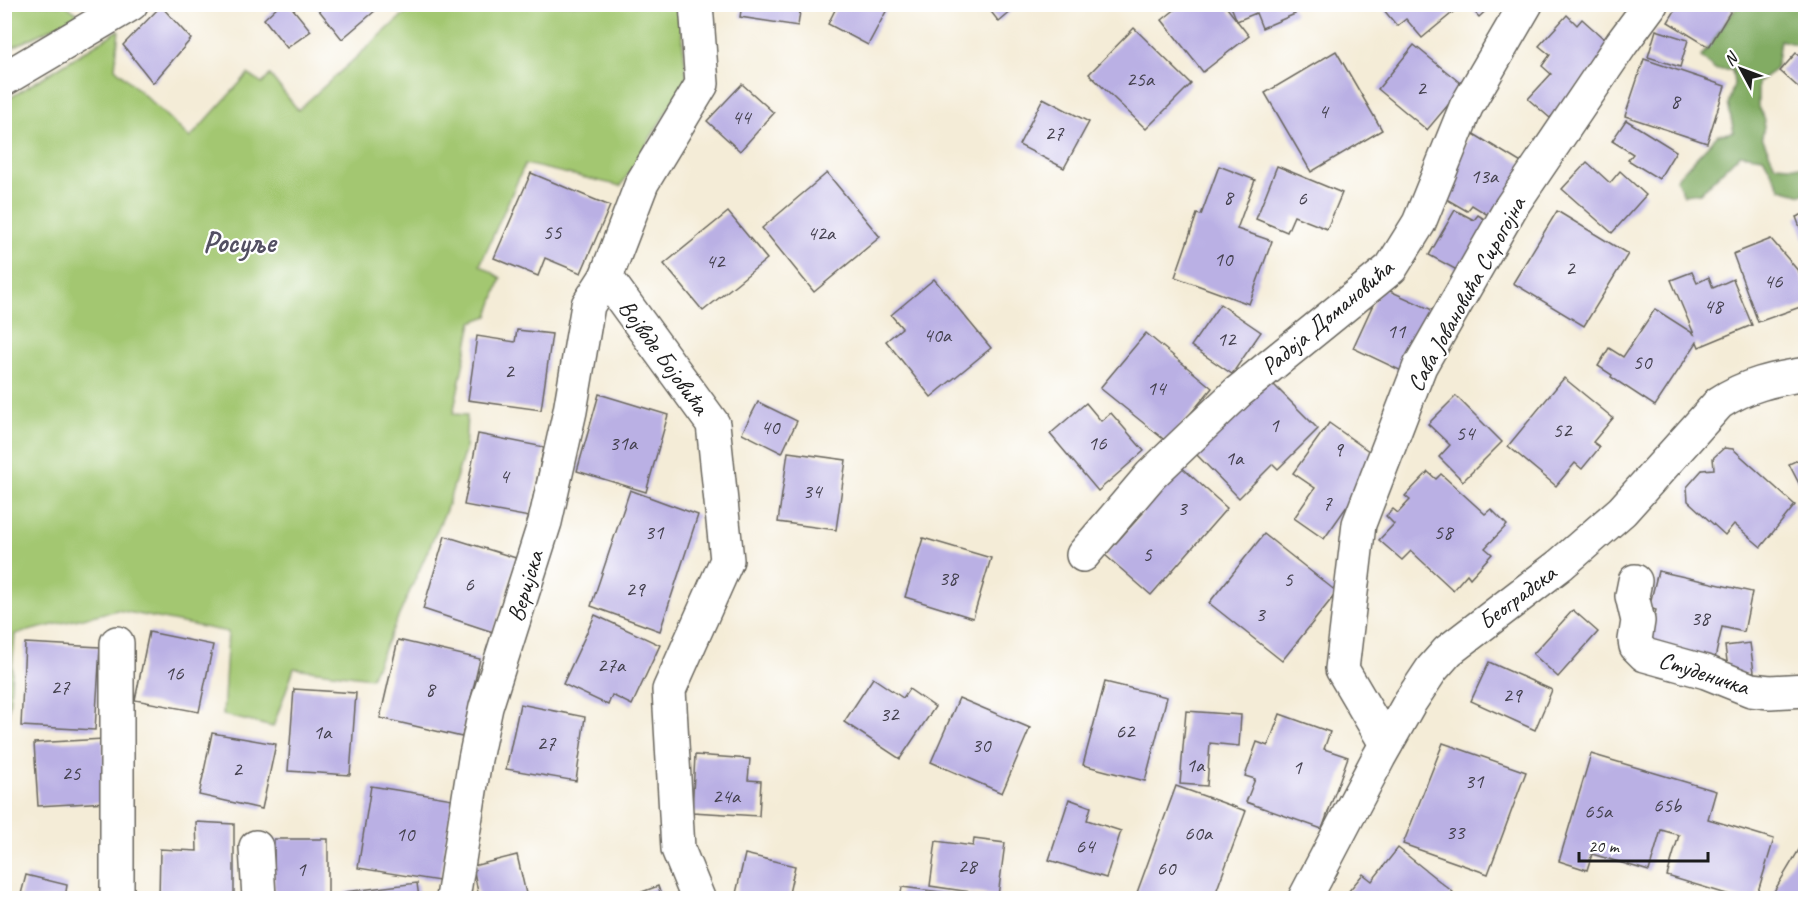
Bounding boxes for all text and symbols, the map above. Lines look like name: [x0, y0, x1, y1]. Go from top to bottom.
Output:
north arrow: [1711, 39, 1771, 99]
text: N: [1720, 47, 1743, 70]
house number: 25a: [1126, 66, 1156, 92]
house number: 2: [1416, 75, 1427, 101]
house number: 8: [1670, 88, 1682, 114]
house number: 4: [1318, 98, 1330, 124]
house number: 44: [732, 104, 753, 130]
house number: 27: [1045, 120, 1065, 146]
house number: 13a: [1470, 163, 1500, 189]
house number: 8: [1223, 184, 1235, 210]
house number: 6: [1297, 185, 1307, 211]
street label: Сава Јовановића Сирогојна: [1400, 190, 1533, 397]
house number: 55: [543, 219, 563, 245]
house number: 42a: [807, 220, 837, 246]
district label: Росуље: [203, 223, 278, 262]
house number: 10: [1214, 246, 1234, 272]
house number: 42: [706, 248, 726, 274]
street label: Радоја Домановића: [1255, 252, 1401, 381]
house number: 2: [1565, 255, 1576, 281]
house number: 46: [1764, 268, 1783, 294]
house number: 48: [1704, 293, 1725, 319]
street label: Војводе Бојовића: [612, 294, 717, 422]
house number: 11: [1387, 318, 1407, 344]
house number: 40a: [923, 322, 953, 348]
house number: 12: [1217, 326, 1237, 352]
house number: 50: [1633, 349, 1653, 375]
house number: 2: [504, 358, 515, 384]
house number: 14: [1147, 375, 1168, 401]
house number: 1: [1269, 412, 1280, 438]
house number: 40: [761, 414, 781, 440]
house number: 52: [1553, 417, 1573, 443]
house number: 54: [1456, 420, 1477, 446]
house number: 31a: [609, 430, 639, 456]
house number: 16: [1088, 430, 1107, 456]
house number: 9: [1333, 436, 1344, 462]
house number: 1a: [1225, 445, 1245, 471]
house number: 4: [499, 463, 511, 489]
house number: 34: [803, 478, 824, 504]
house number: 7: [1322, 490, 1333, 516]
house number: 3: [1177, 495, 1188, 521]
house number: 31: [645, 519, 665, 545]
house number: 58: [1434, 519, 1455, 545]
house number: 5: [1142, 541, 1153, 567]
street label: Веријска: [500, 546, 550, 625]
street label: Београдска: [1472, 557, 1563, 636]
house number: 38: [939, 565, 960, 591]
house number: 5: [1283, 566, 1294, 592]
house number: 6: [464, 571, 474, 597]
house number: 29: [626, 576, 646, 602]
house number: 3: [1255, 601, 1266, 627]
house number: 38: [1691, 605, 1712, 631]
street label: Студеничка: [1655, 644, 1754, 702]
house number: 27a: [597, 652, 627, 678]
house number: 16: [165, 660, 184, 686]
house number: 27: [51, 674, 71, 700]
house number: 8: [425, 676, 437, 702]
house number: 29: [1503, 682, 1523, 708]
house number: 32: [880, 701, 900, 727]
house number: 62: [1116, 718, 1136, 744]
house number: 1a: [313, 719, 333, 745]
house number: 27: [537, 730, 557, 756]
house number: 30: [972, 732, 992, 758]
house number: 1a: [1186, 752, 1206, 778]
house number: 1: [1292, 754, 1303, 780]
house number: 2: [232, 756, 243, 782]
house number: 25: [62, 760, 82, 786]
house number: 31: [1465, 768, 1485, 794]
house number: 24a: [712, 783, 742, 809]
house number: 65b: [1653, 792, 1683, 818]
house number: 65a: [1584, 798, 1614, 824]
house number: 33: [1446, 819, 1466, 845]
house number: 60a: [1184, 820, 1214, 846]
house number: 10: [396, 821, 416, 847]
scale bar: [1579, 825, 1708, 863]
house number: 64: [1076, 833, 1097, 859]
text: 20 m: [1588, 835, 1621, 857]
house number: 28: [958, 853, 979, 879]
house number: 60: [1157, 855, 1177, 881]
house number: 1: [296, 856, 307, 882]

